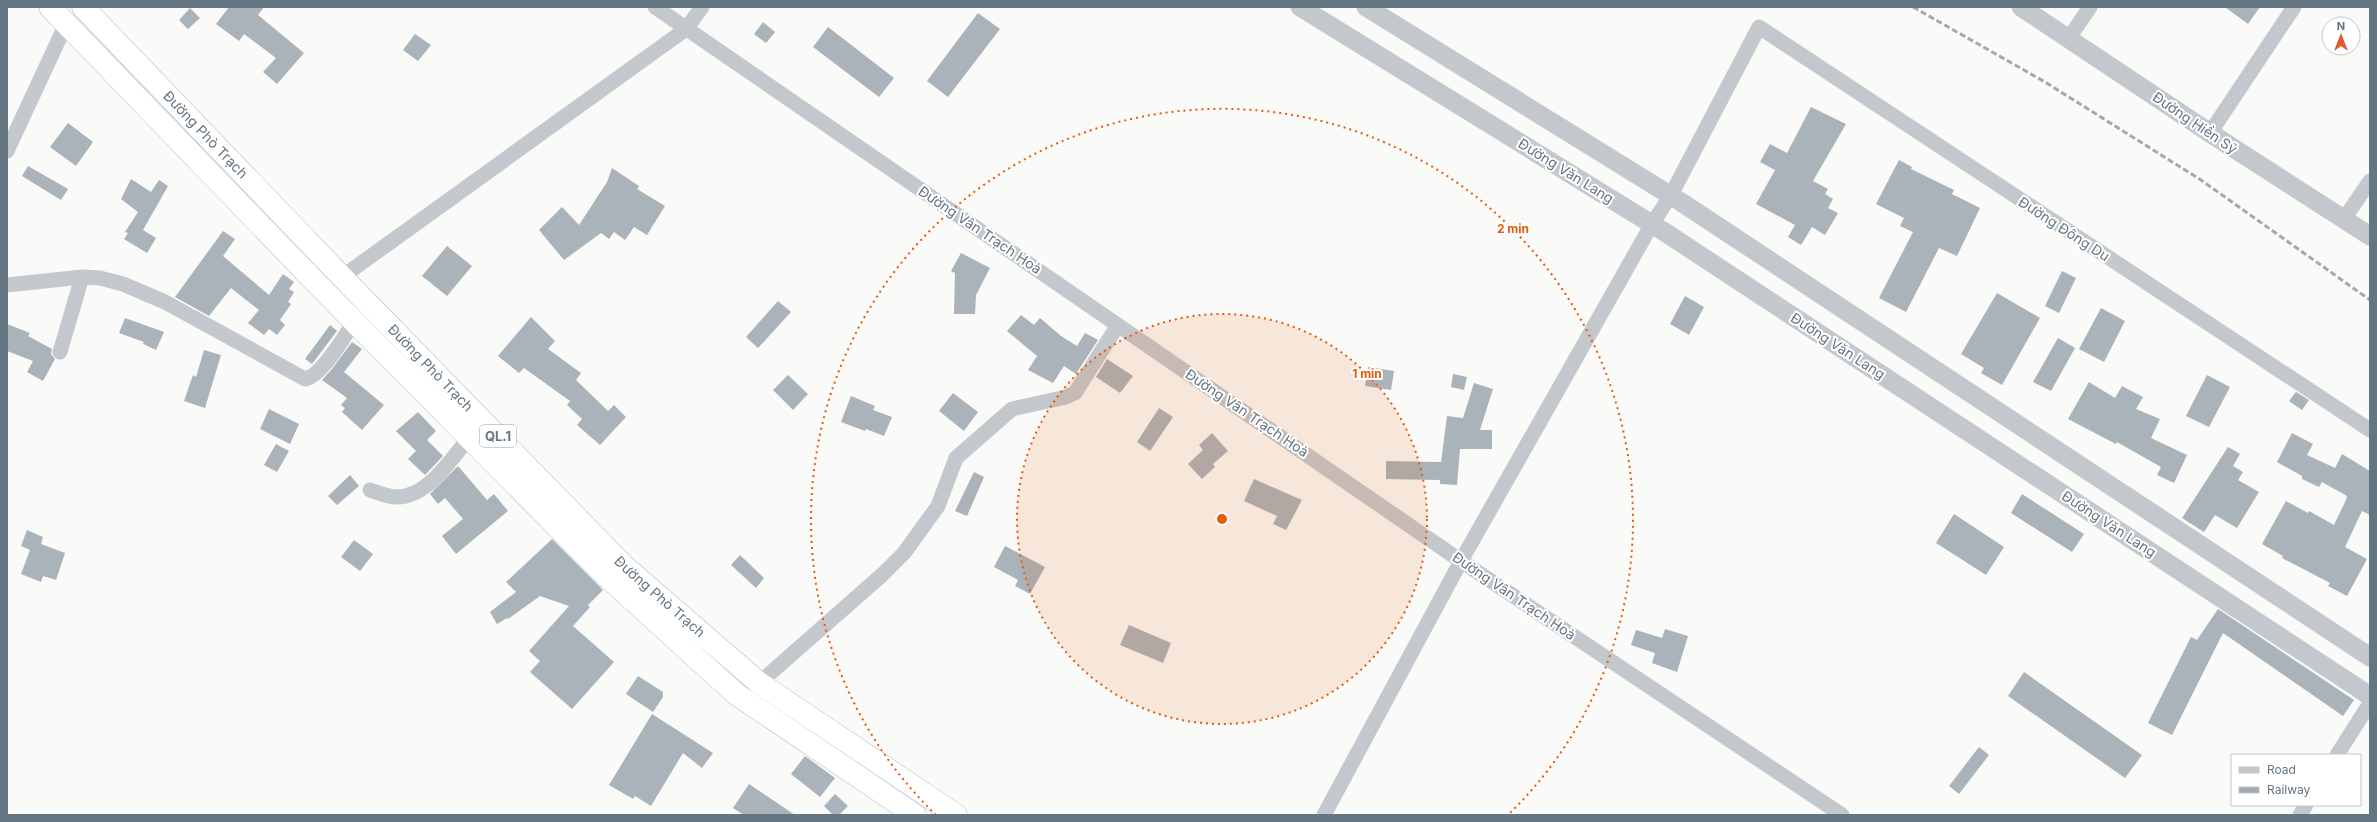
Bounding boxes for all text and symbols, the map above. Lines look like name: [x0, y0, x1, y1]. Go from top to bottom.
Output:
north arrow: [2321, 16, 2361, 56]
text: N: [2337, 19, 2345, 33]
street label: Đường Phò Trạch: [160, 87, 252, 182]
street label: Đường Hiền Sỹ: [2150, 88, 2241, 157]
street label: Đường Văn Lang: [1515, 134, 1617, 207]
street label: Đường Vân Trạch Hoà: [915, 182, 1045, 277]
street label: Đường Đông Du: [2016, 193, 2113, 264]
text: 2 min: [1497, 221, 1529, 236]
street label: Đường Văn Lang: [1788, 309, 1889, 382]
street label: Đường Phò Trạch: [385, 320, 477, 414]
street label: Đường Vân Trạch Hoà: [1182, 365, 1312, 460]
text: 1 min: [1352, 366, 1382, 381]
road number: QL.1: [480, 425, 516, 447]
street label: Đường Văn Lang: [2059, 487, 2160, 560]
centre of rings: [1215, 512, 1229, 526]
street label: Đường Vân Trạch Hoà: [1449, 548, 1579, 643]
street label: Đường Phò Trạch: [611, 552, 709, 640]
legend: [2231, 754, 2361, 806]
text: Road: [2267, 762, 2296, 777]
text: Railway: [2267, 782, 2311, 797]

